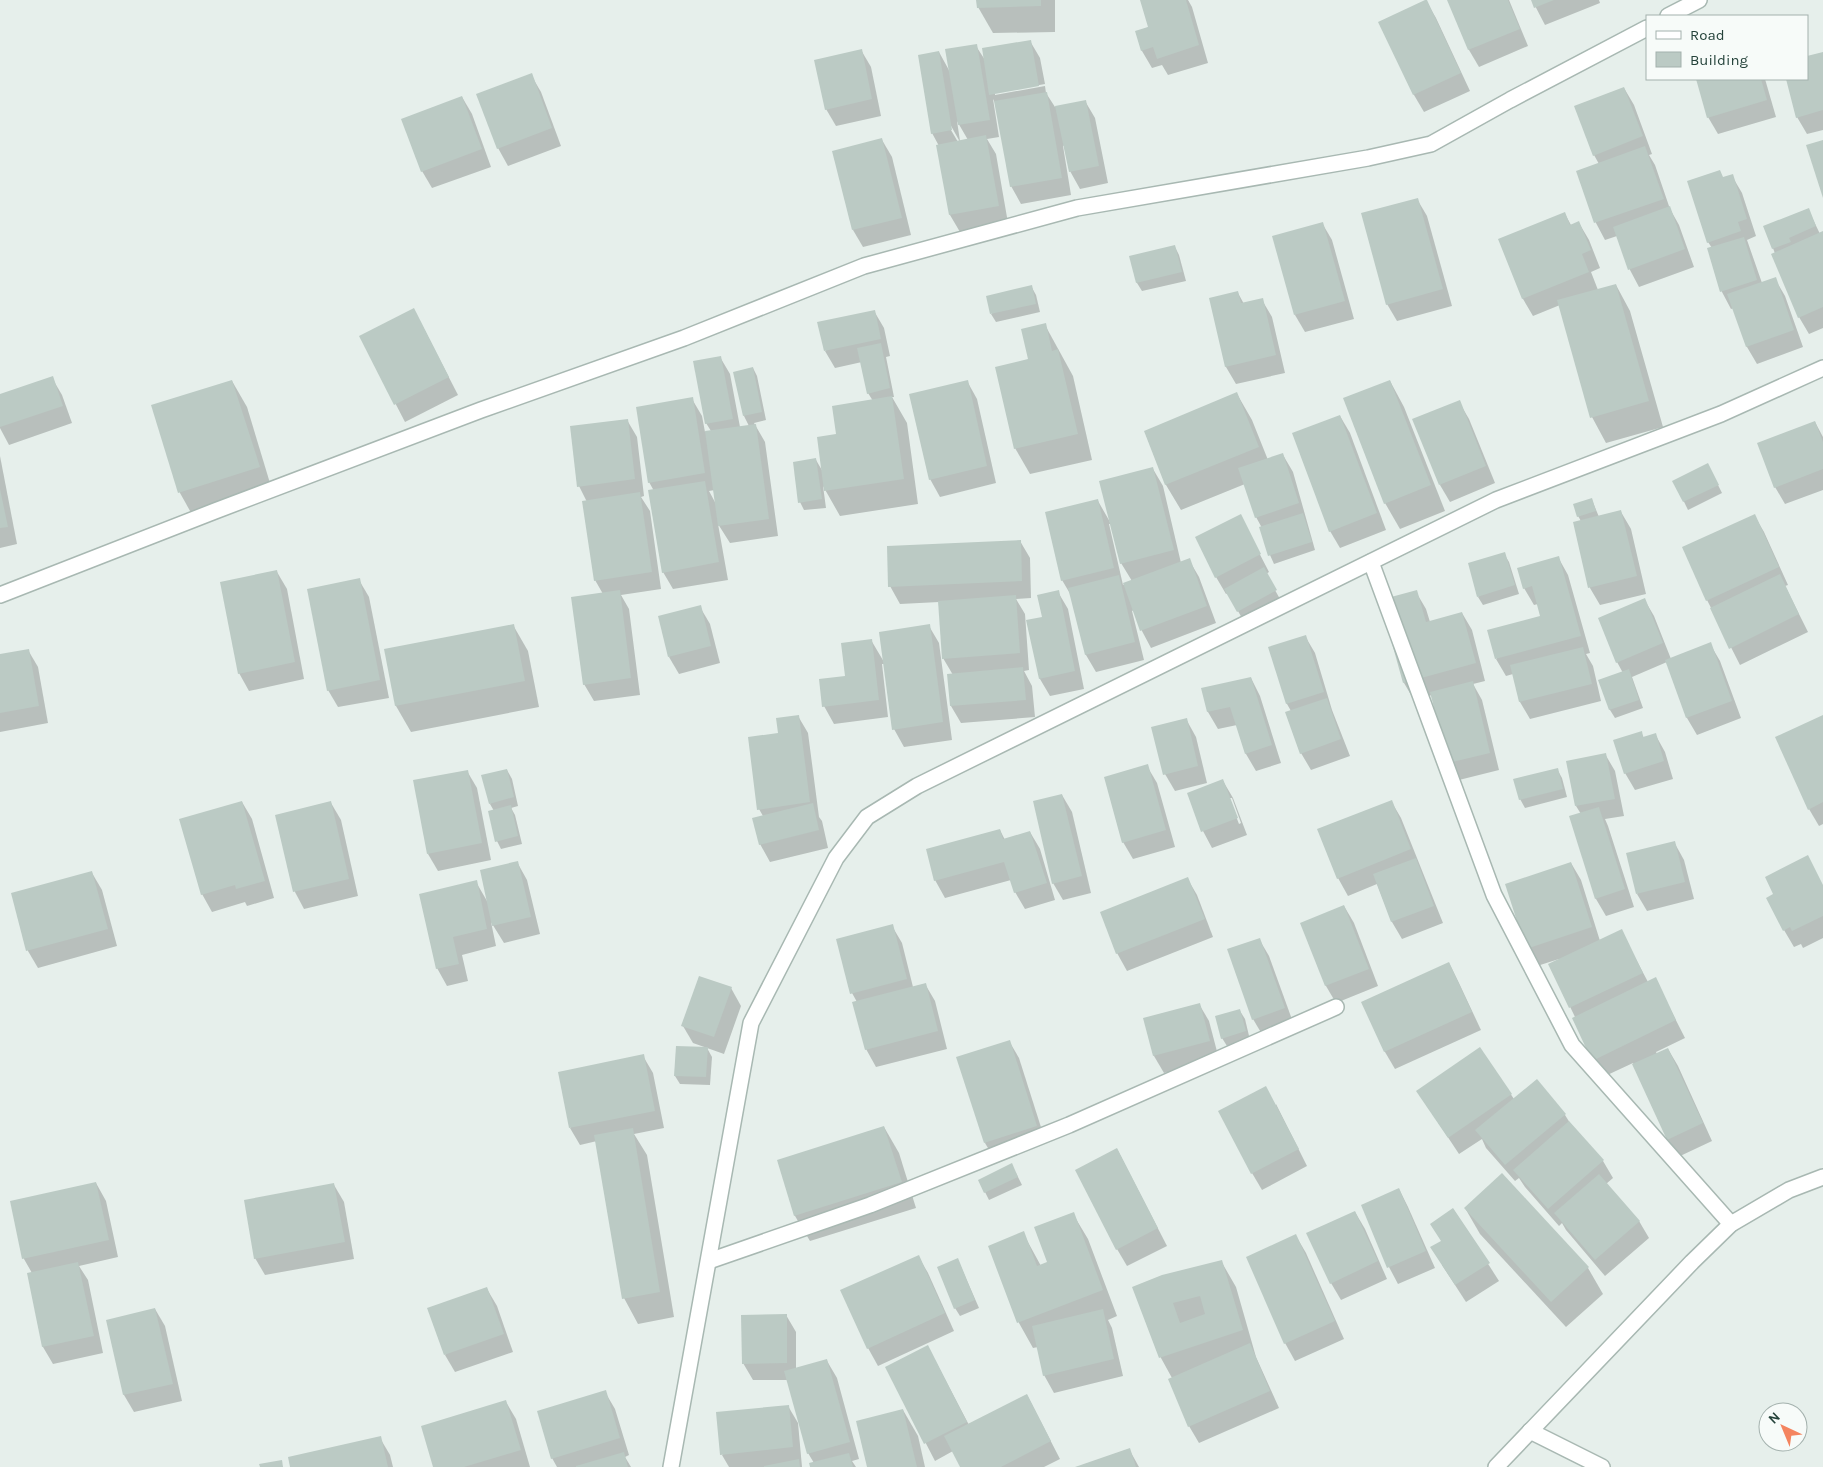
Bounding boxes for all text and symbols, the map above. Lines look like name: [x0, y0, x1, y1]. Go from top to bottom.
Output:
legend: [1646, 15, 1808, 80]
text: Road: [1690, 26, 1725, 44]
text: Building: [1690, 51, 1748, 69]
north arrow: [1758, 1402, 1808, 1452]
text: N: [1765, 1408, 1784, 1428]

